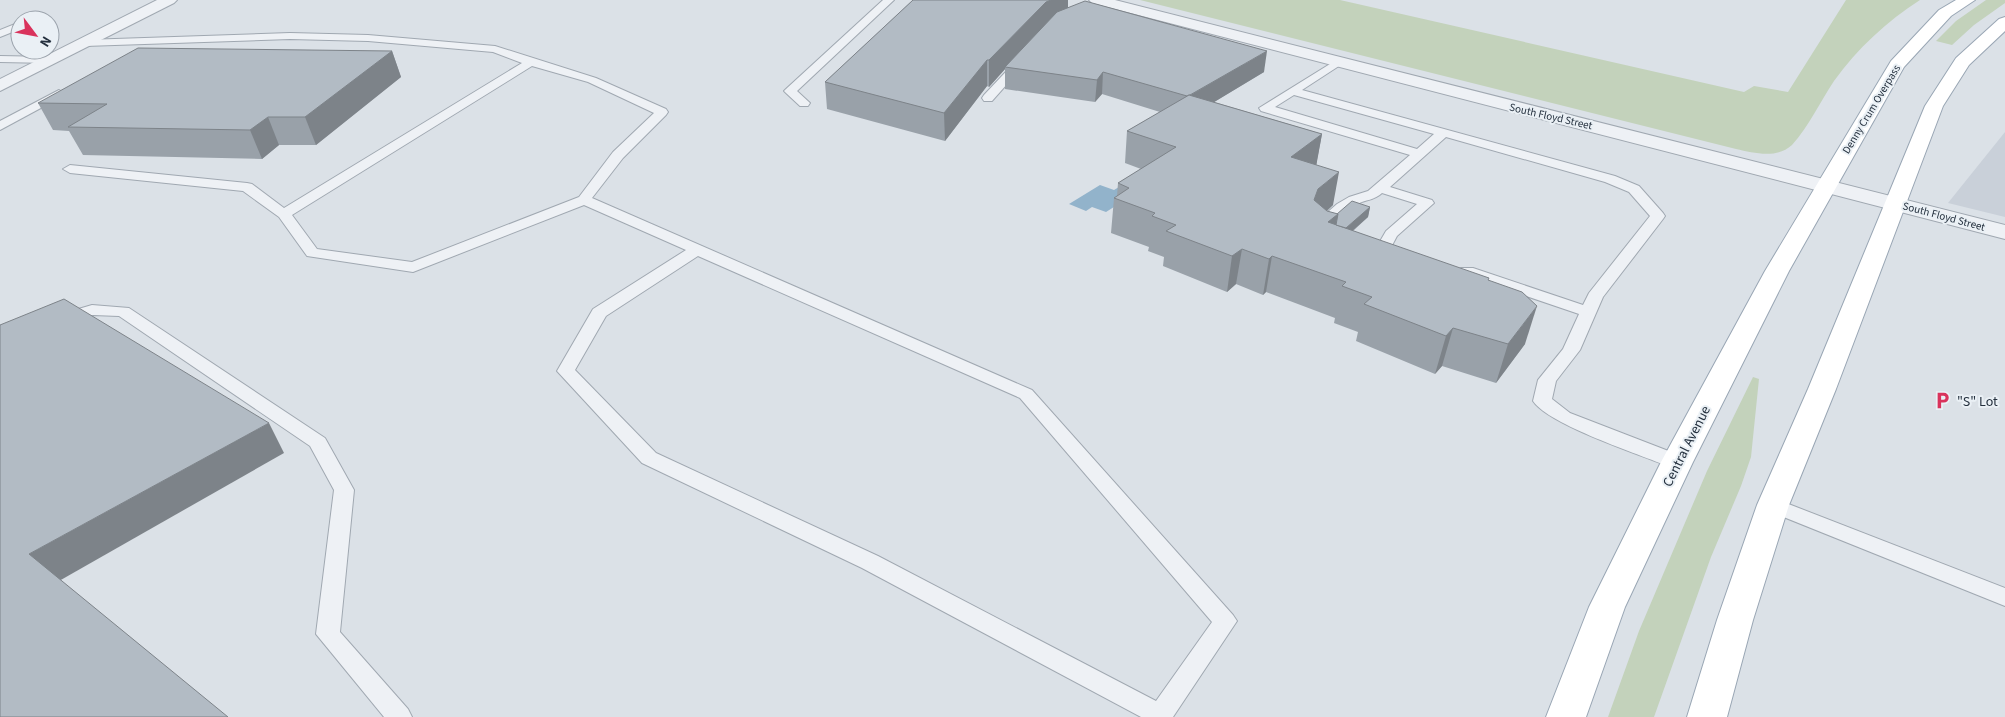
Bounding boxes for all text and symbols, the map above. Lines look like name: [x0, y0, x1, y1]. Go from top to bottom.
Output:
north arrow: [10, 10, 60, 60]
text: N: [34, 32, 56, 51]
street label: Denny Crum Overpass: [1839, 62, 1904, 157]
street label: South Floyd Street: [1508, 100, 1594, 133]
street label: South Floyd Street: [1901, 198, 1987, 235]
parking icon: "S" Lot: [1933, 391, 1953, 411]
place label: "S" Lot: [1957, 392, 1998, 412]
street label: Central Avenue: [1658, 402, 1716, 490]

